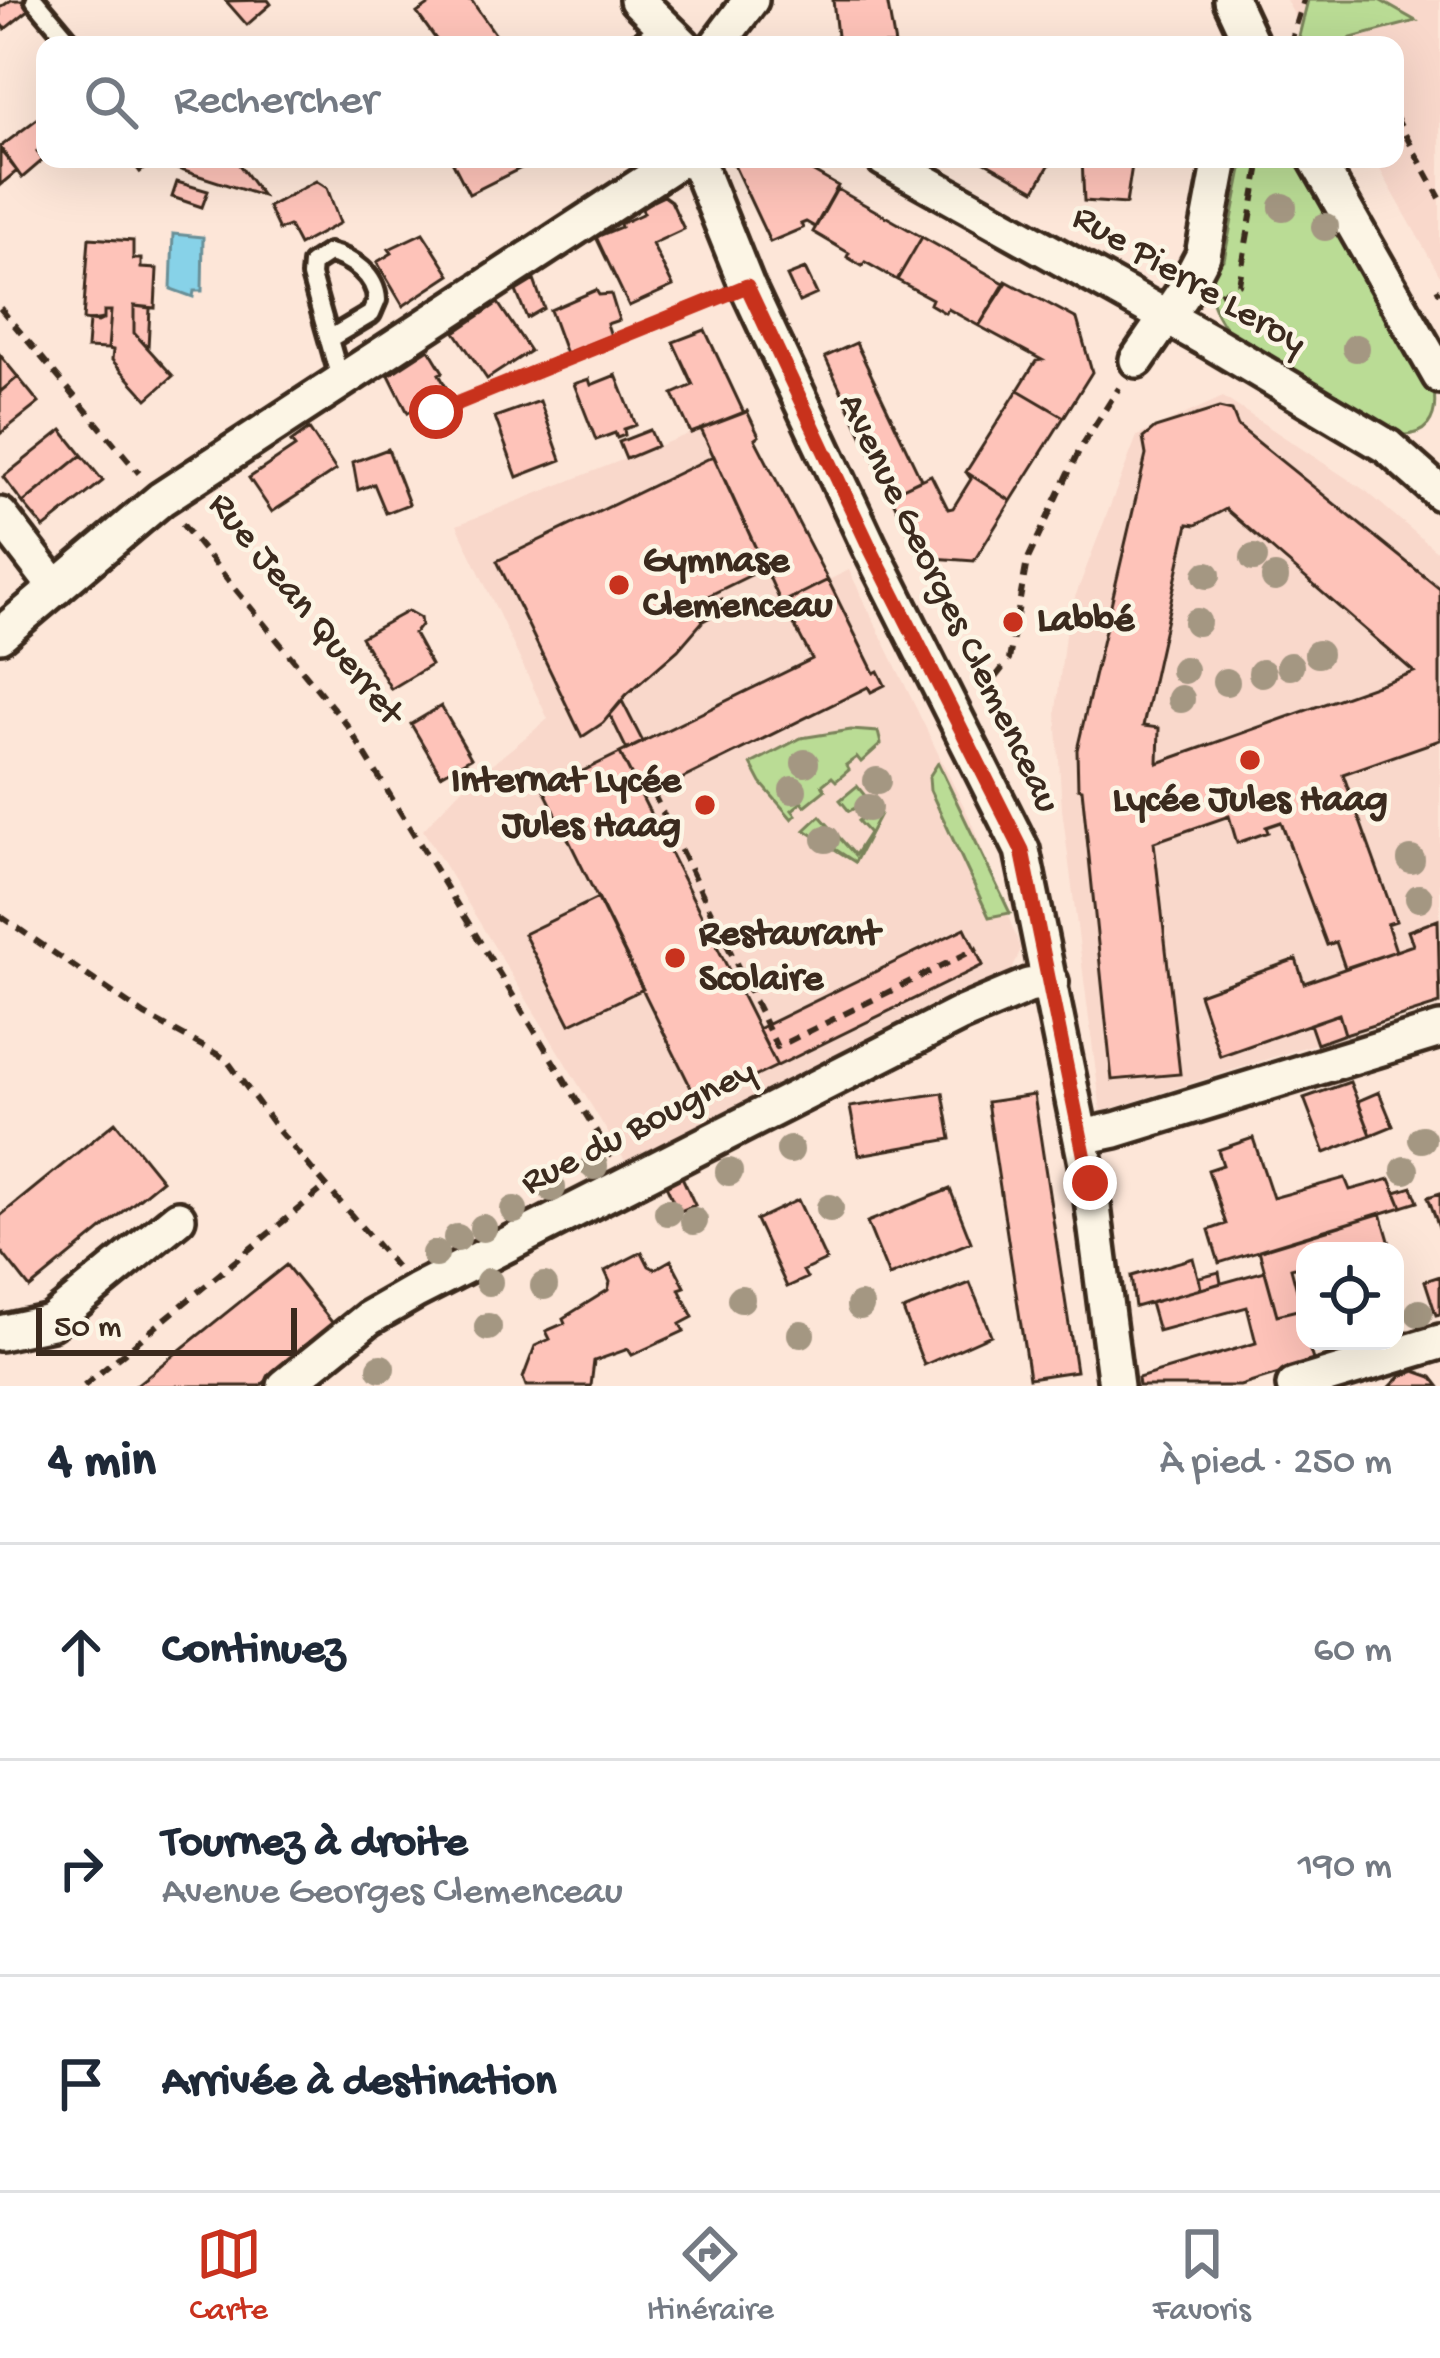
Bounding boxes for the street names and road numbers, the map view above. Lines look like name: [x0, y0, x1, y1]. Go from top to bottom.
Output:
street label: Rue Pierre Leroy: [1063, 196, 1313, 368]
street label: Avenue Georges Clemenceau: [825, 387, 1069, 821]
street label: Rue Jean Querret: [196, 484, 414, 738]
street label: Rue du Bougney: [514, 1050, 764, 1208]

